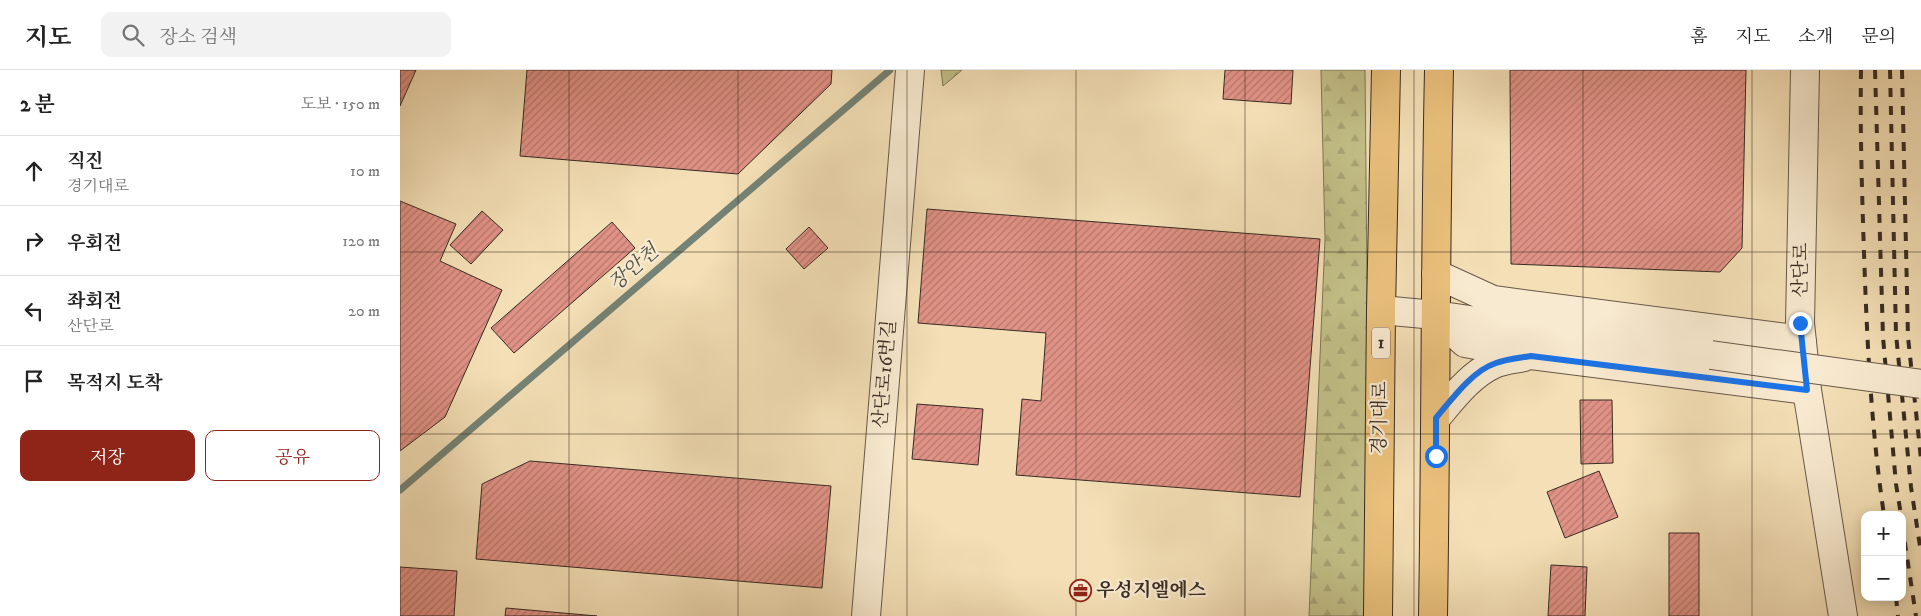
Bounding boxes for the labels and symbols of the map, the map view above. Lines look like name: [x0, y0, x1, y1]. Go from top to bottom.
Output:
water label: 장안천: [604, 238, 665, 296]
street label: 산단로: [1789, 242, 1813, 298]
route end: [1789, 312, 1812, 335]
street label: 산단로16번길: [869, 319, 901, 429]
road number: 1: [1372, 328, 1390, 358]
street label: 경기대로: [1368, 381, 1392, 455]
route start: [1425, 445, 1448, 468]
office icon: 우성지엘에스: [1068, 578, 1092, 602]
place label: 우성지엘에스: [1096, 579, 1207, 602]

